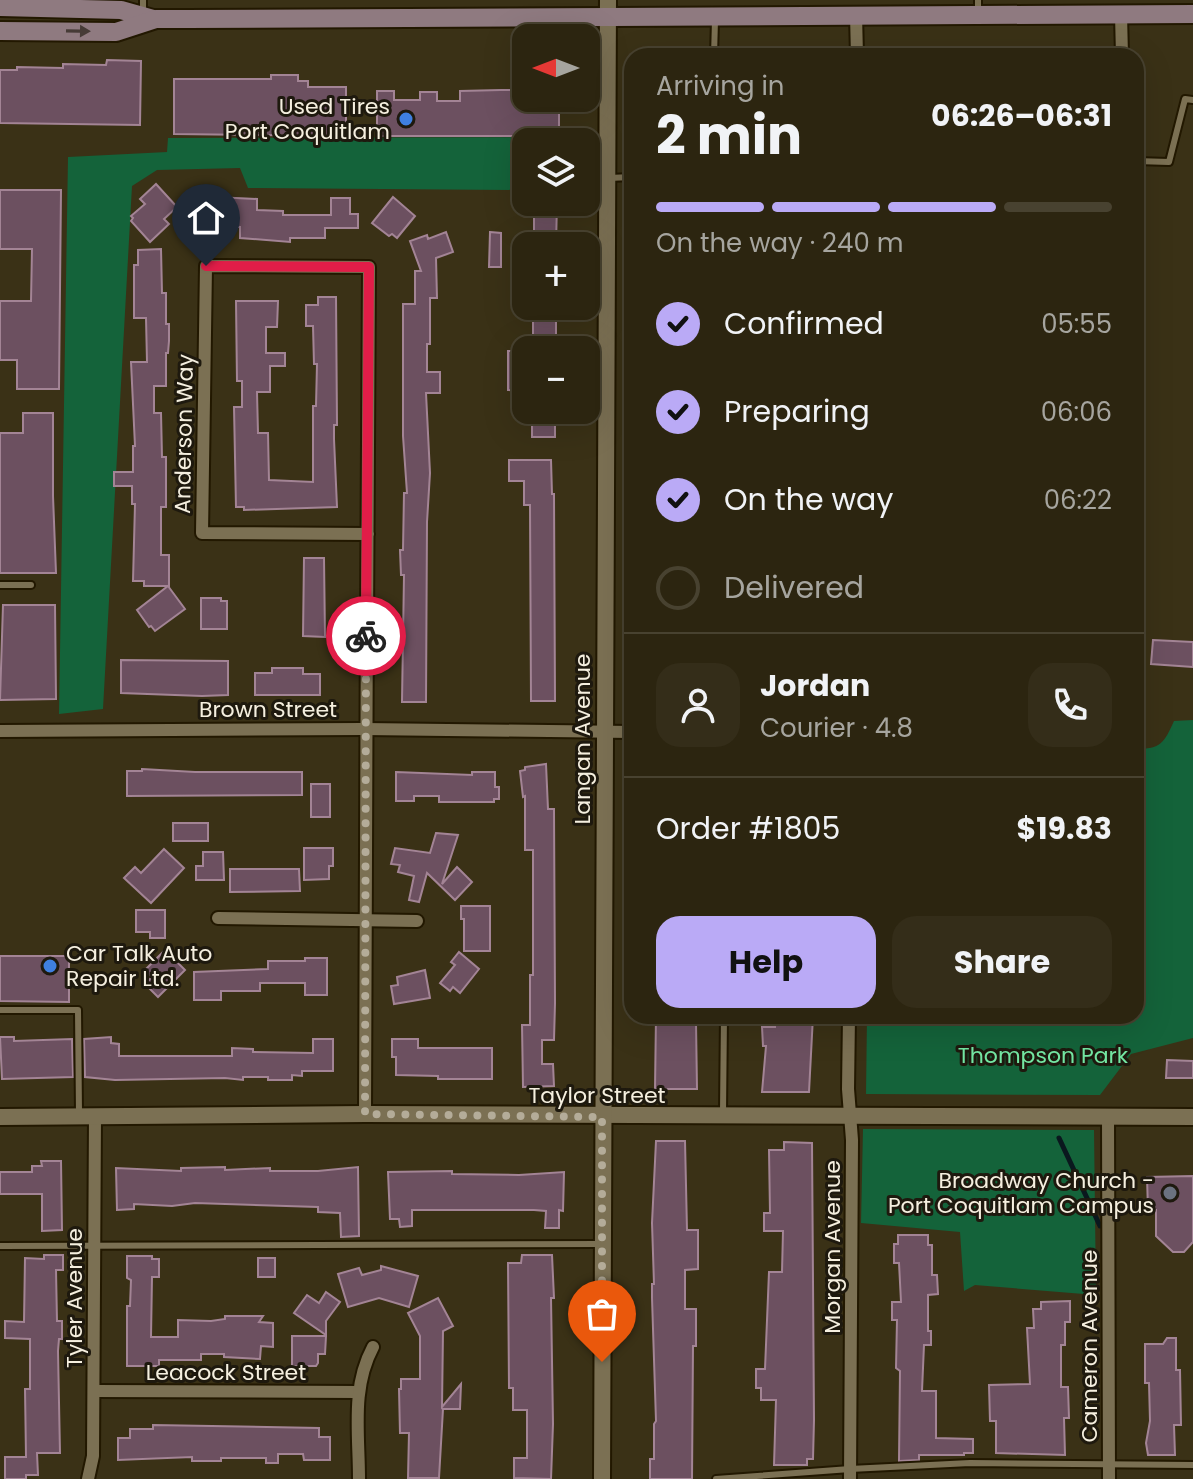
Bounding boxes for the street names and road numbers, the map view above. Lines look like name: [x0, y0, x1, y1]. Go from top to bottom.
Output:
street label: Anderson Way: [167, 353, 201, 514]
street label: Langan Avenue: [567, 654, 598, 824]
street label: Brown Street: [199, 694, 337, 725]
street label: Taylor Street: [528, 1080, 666, 1111]
street label: Morgan Avenue: [817, 1160, 848, 1334]
street label: Tyler Avenue: [59, 1228, 90, 1368]
street label: Cameron Avenue: [1074, 1249, 1105, 1443]
street label: Leacock Street: [146, 1357, 306, 1388]

